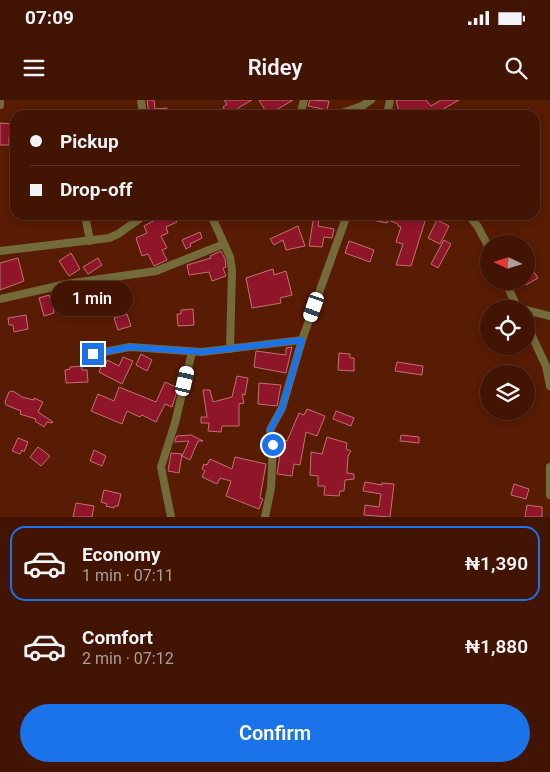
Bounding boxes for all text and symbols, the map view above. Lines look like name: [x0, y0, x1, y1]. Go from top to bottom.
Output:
text: 07:09: [25, 6, 74, 29]
icon: menu: [20, 54, 48, 82]
icon: search: [502, 54, 530, 82]
text: Ridey: [248, 55, 302, 80]
text: Pickup: [60, 130, 119, 153]
text: Drop-off: [60, 178, 132, 201]
north arrow: [480, 235, 535, 290]
map controls: [480, 235, 535, 420]
callout: 1 min: [52, 282, 134, 316]
text: 1 min: [72, 289, 112, 308]
car: [302, 290, 325, 324]
button: locate: [480, 300, 535, 355]
route end: [82, 343, 104, 365]
car: [174, 365, 195, 397]
button: layers: [480, 365, 535, 420]
route start: [262, 434, 284, 456]
icon: car: [22, 541, 67, 586]
text: Economy: [82, 543, 161, 566]
text: ₦1,390: [465, 552, 528, 575]
text: 1 min · 07:11: [82, 566, 174, 585]
icon: car: [22, 624, 67, 669]
text: Comfort: [82, 626, 153, 649]
text: ₦1,880: [465, 635, 528, 658]
text: 2 min · 07:12: [82, 649, 174, 668]
button: Confirm: [20, 704, 530, 762]

